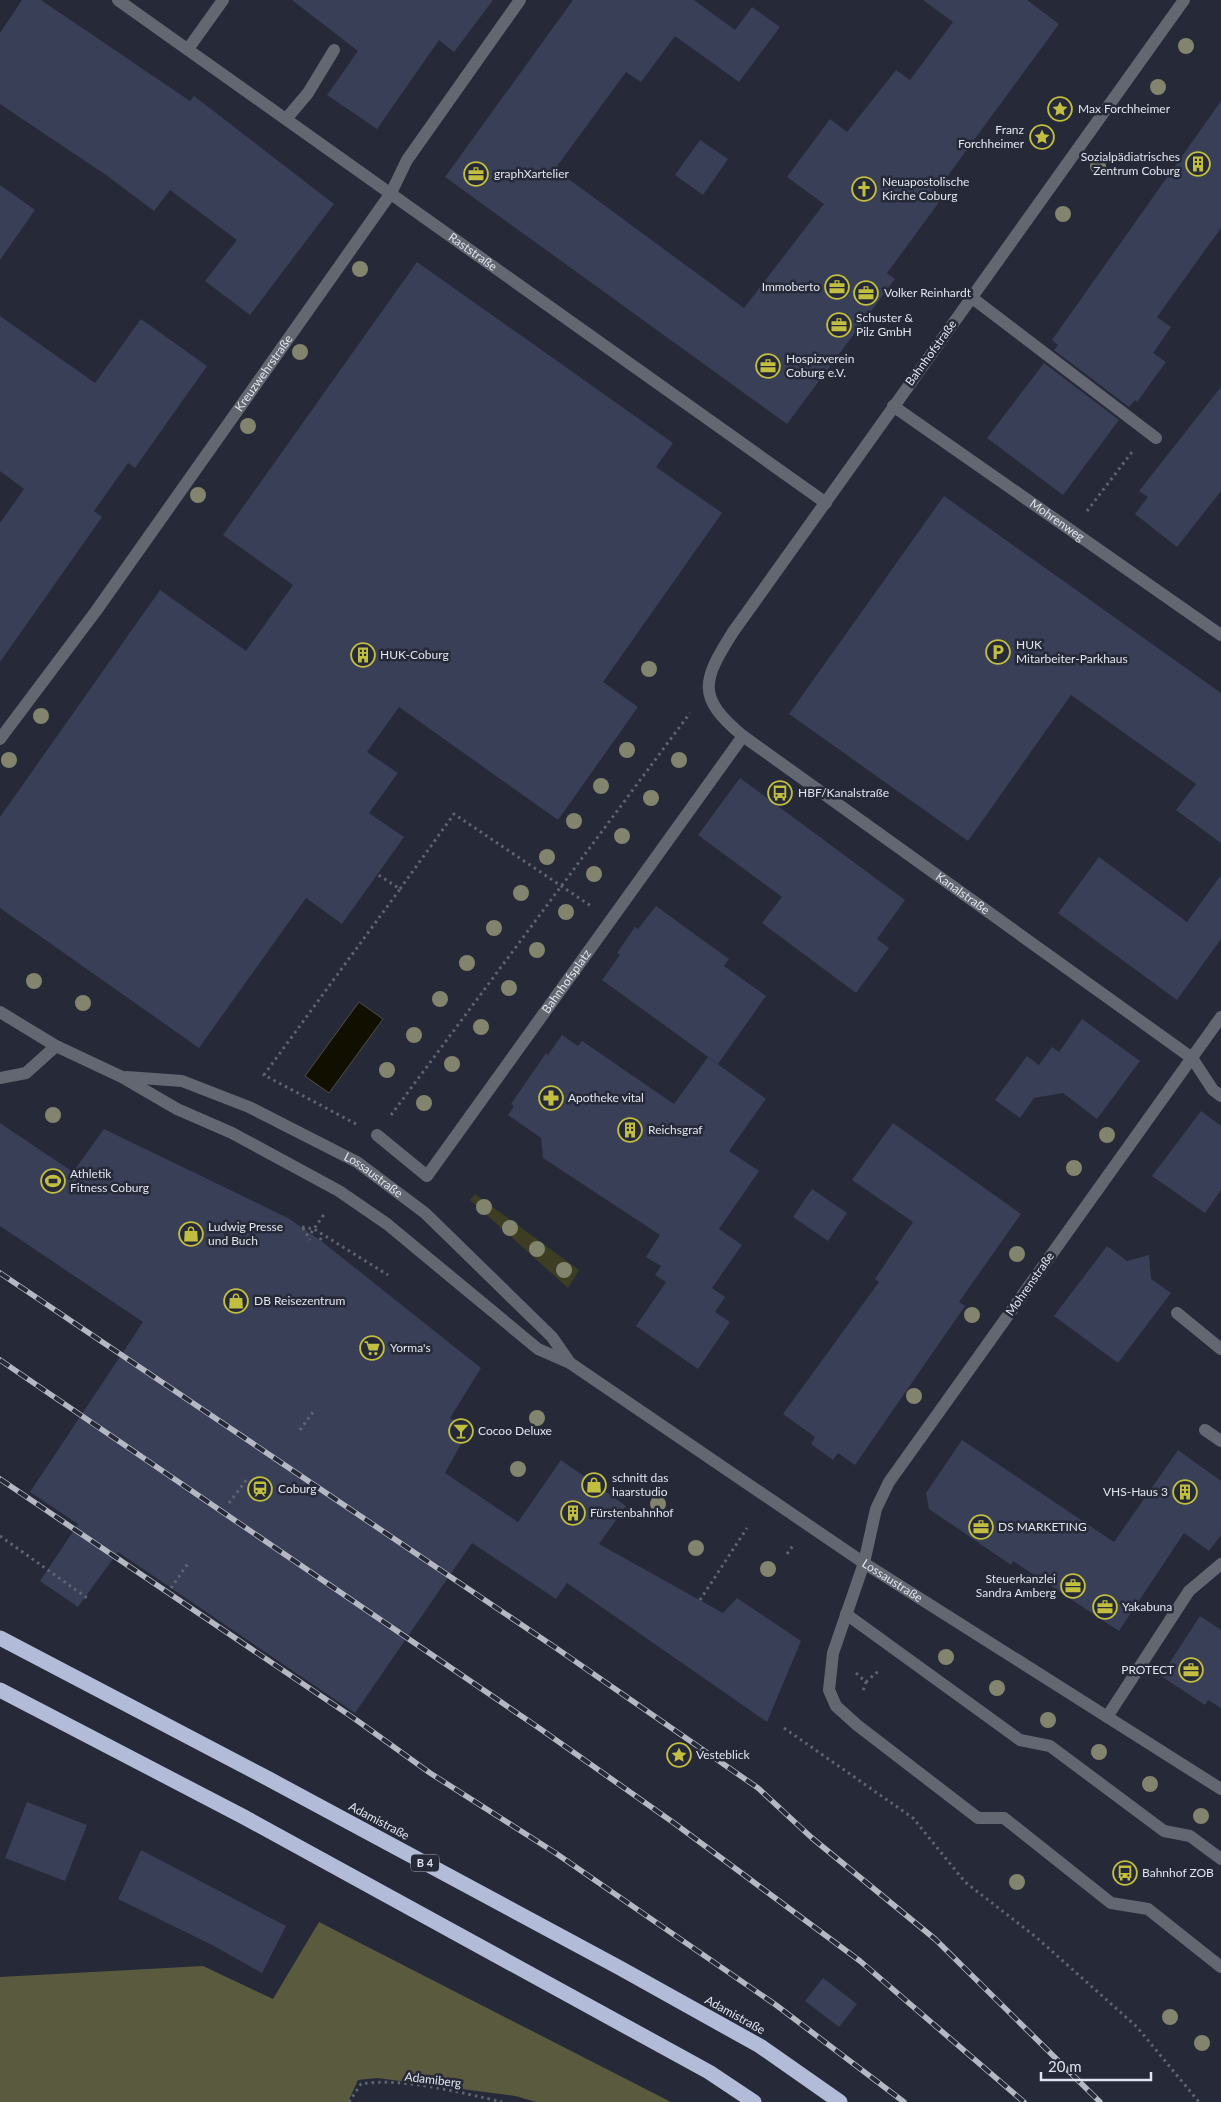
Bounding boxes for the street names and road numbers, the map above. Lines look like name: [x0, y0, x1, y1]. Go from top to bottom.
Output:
street label: Raststraße: [446, 229, 500, 274]
street label: Bahnhofstraße: [902, 317, 959, 389]
street label: Kreuzwehrstraße: [231, 332, 296, 414]
street label: Mohrenweg: [1027, 496, 1088, 544]
street label: Kanalstraße: [933, 869, 993, 917]
street label: Bahnhofsplatz: [538, 946, 595, 1016]
street label: Lossaustraße: [342, 1149, 406, 1201]
street label: Mohrenstraße: [1002, 1249, 1057, 1319]
street label: Lossaustraße: [859, 1556, 926, 1605]
street label: Adamistraße: [346, 1798, 412, 1843]
road number: B 4: [411, 1855, 439, 1872]
street label: Adamistraße: [703, 1992, 768, 2037]
street label: Adamiberg: [404, 2069, 462, 2090]

